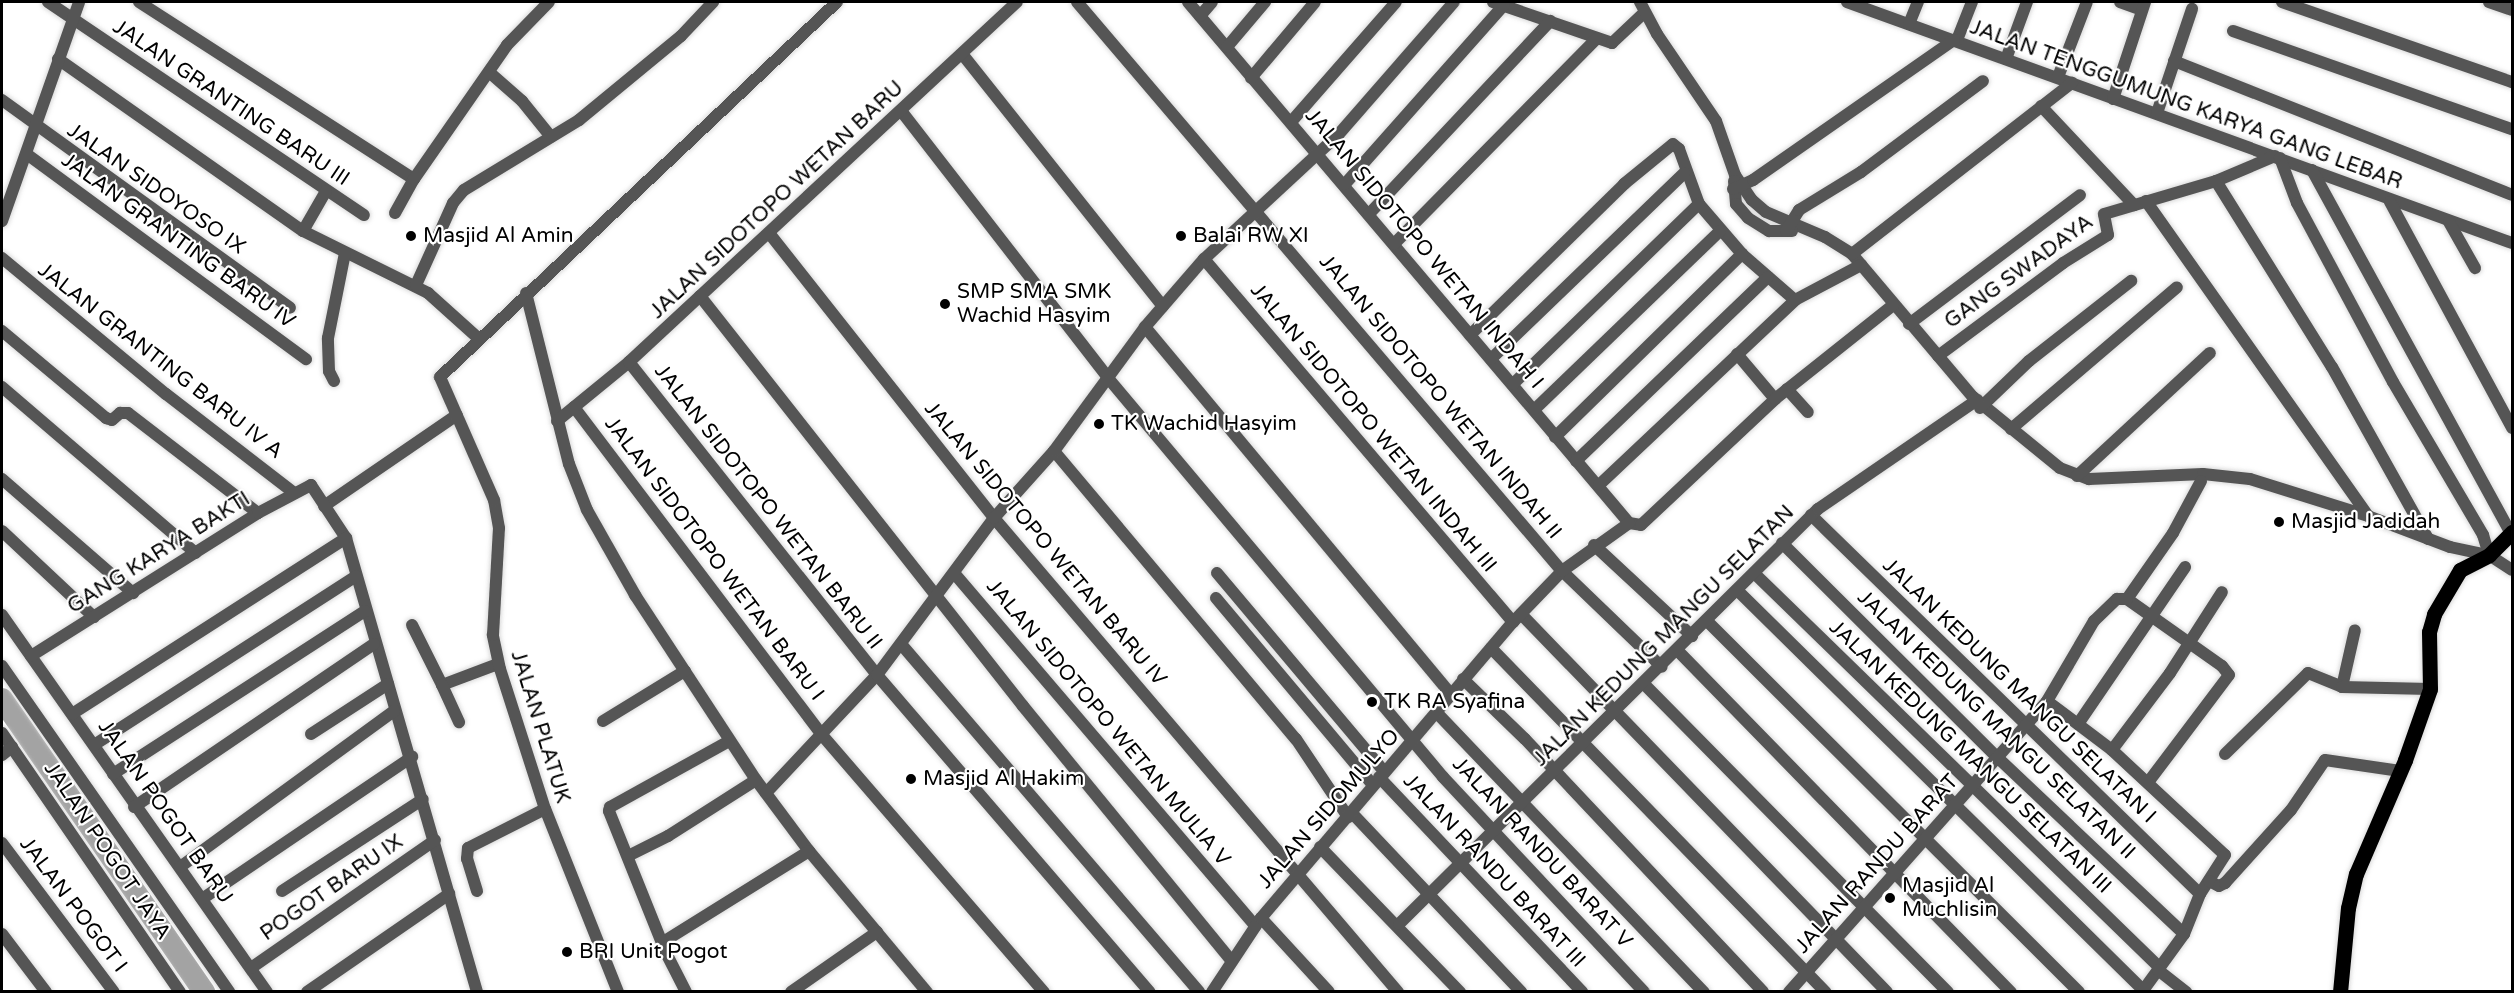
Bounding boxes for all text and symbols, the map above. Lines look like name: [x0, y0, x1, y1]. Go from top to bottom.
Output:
street label: JALAN GRANTING BARU III: [108, 14, 354, 192]
street label: JALAN TENGGUMUNG KARYA GANG LEBAR: [1966, 15, 2406, 195]
street label: JALAN SIDOTOPO WETAN BARU: [645, 76, 909, 324]
street label: JALAN SIDOTOPO WETAN INDAH I: [1299, 104, 1549, 394]
street label: JALAN SIDOYOSO IX: [62, 118, 250, 260]
street label: JALAN GRANTING BARU IV: [56, 148, 300, 334]
street label: GANG SWADAYA: [1940, 210, 2098, 334]
place label: Masjid Al Amin: [423, 223, 574, 249]
place label: Balai RW XI: [1193, 223, 1309, 249]
marker: Masjid Al Amin: [404, 229, 418, 243]
marker: Balai RW XI: [1174, 229, 1188, 243]
street label: JALAN SIDOTOPO WETAN INDAH II: [1313, 250, 1567, 544]
street label: JALAN GRANTING BARU IV A: [33, 258, 287, 464]
street label: JALAN SIDOTOPO WETAN INDAH III: [1245, 278, 1501, 578]
place label: SMP SMA SMK Wachid Hasyim: [957, 279, 1111, 329]
marker: SMP SMA SMK Wachid Hasyim: [938, 297, 952, 311]
street label: JALAN SIDOTOPO WETAN BARU II: [649, 359, 887, 655]
street label: JALAN SIDOTOPO WETAN BARU IV: [919, 397, 1171, 691]
place label: TK Wachid Hasyim: [1111, 411, 1297, 437]
street label: JALAN SIDOTOPO WETAN BARU I: [599, 412, 829, 706]
marker: TK Wachid Hasyim: [1092, 417, 1106, 431]
street label: GANG KARYA BAKTI: [63, 487, 255, 619]
street label: JALAN KEDUNG MANGU SELATAN: [1528, 500, 1800, 772]
place label: Masjid Jadidah: [2291, 509, 2440, 535]
marker: Masjid Jadidah: [2272, 515, 2286, 529]
street label: JALAN KEDUNG MANGU SELATAN I: [1877, 553, 2161, 829]
street label: JALAN SIDOTOPO WETAN MULIA V: [981, 575, 1235, 871]
street label: JALAN KEDUNG MANGU SELATAN II: [1852, 585, 2140, 865]
street label: JALAN KEDUNG MANGU SELATAN III: [1824, 615, 2116, 899]
street label: JALAN PLATUK: [505, 648, 575, 806]
place label: TK RA Syafina: [1384, 689, 1525, 715]
marker: TK RA Syafina: [1365, 695, 1379, 709]
street label: JALAN POGOT BARU: [92, 715, 238, 909]
street label: JALAN SIDOMULYO: [1253, 724, 1405, 894]
street label: JALAN RANDU BARAT V: [1447, 752, 1637, 954]
street label: JALAN POGOT JAYA: [38, 757, 176, 945]
place label: Masjid Al Hakim: [923, 766, 1084, 792]
street label: JALAN RANDU BARAT III: [1398, 769, 1590, 973]
street label: JALAN RANDU BARAT: [1790, 769, 1964, 959]
marker: Masjid Al Hakim: [904, 772, 918, 786]
street label: POGOT BARU IX: [256, 829, 408, 947]
street label: JALAN POGOT I: [14, 832, 132, 978]
place label: Masjid Al Muchlisin: [1902, 873, 1997, 923]
marker: Masjid Al Muchlisin: [1883, 891, 1897, 905]
place label: BRI Unit Pogot: [579, 939, 728, 965]
marker: BRI Unit Pogot: [560, 945, 574, 959]

